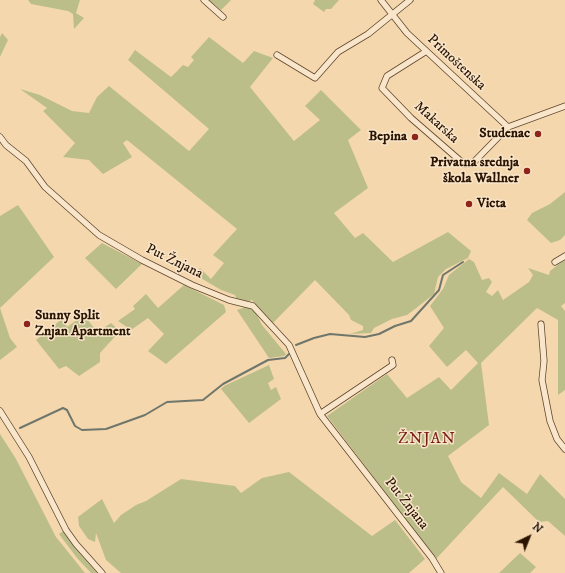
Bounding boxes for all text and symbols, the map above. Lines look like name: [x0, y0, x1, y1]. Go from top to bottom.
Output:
street label: Primoštenska: [423, 32, 489, 94]
street label: Makarska: [410, 99, 462, 147]
place label: Studenac: [479, 126, 530, 142]
place label: Bepina: [368, 129, 407, 145]
marker: Studenac: [533, 129, 543, 139]
marker: Bepina: [410, 132, 420, 142]
place label: Privatna srednja škola Wallner: [430, 155, 519, 188]
marker: Privatna srednja škola Wallner: [522, 166, 532, 176]
place label: Victa: [477, 196, 506, 212]
marker: Victa: [464, 199, 474, 209]
street label: Put Žnjana: [143, 241, 205, 283]
place label: Sunny Split Znjan Apartment: [35, 308, 131, 340]
marker: Sunny Split Znjan Apartment: [22, 319, 32, 329]
district label: ŽNJAN: [398, 430, 456, 450]
street label: Put Žnjana: [381, 475, 431, 533]
north arrow: [509, 517, 549, 557]
text: N: [529, 520, 545, 536]

